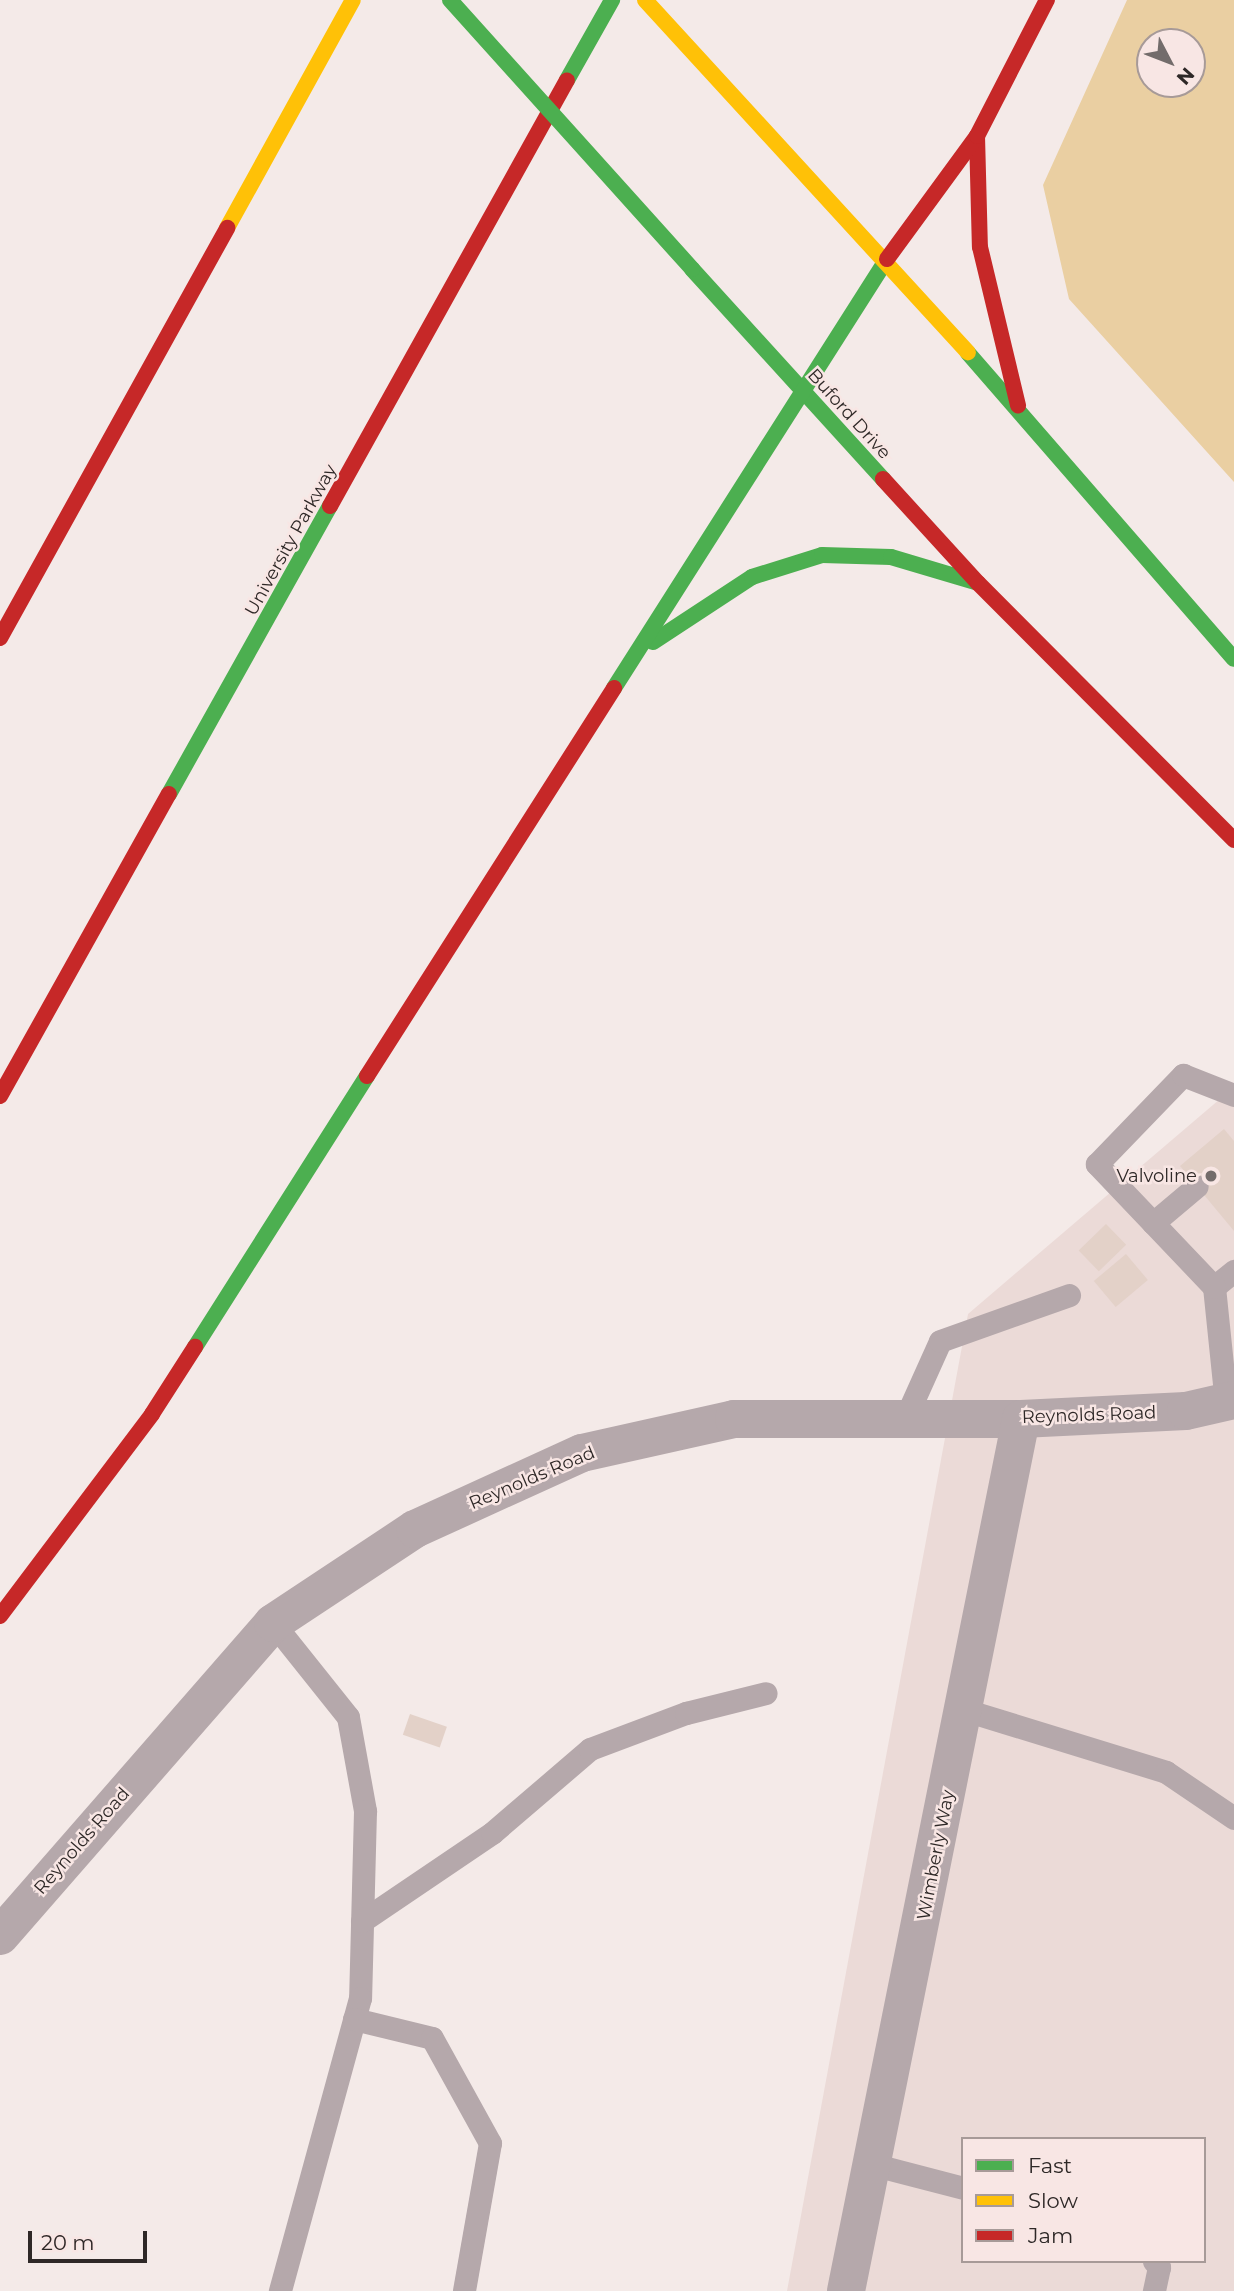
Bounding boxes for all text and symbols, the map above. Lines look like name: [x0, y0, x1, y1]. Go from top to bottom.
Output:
north arrow: [1136, 28, 1206, 98]
text: N: [1172, 63, 1199, 89]
street label: Buford Drive: [803, 364, 895, 464]
street label: University Parkway: [240, 461, 342, 619]
place label: Valvoline: [1116, 1165, 1197, 1187]
marker: Valvoline: [1203, 1168, 1219, 1184]
street label: Reynolds Road: [1021, 1402, 1157, 1428]
street label: Reynolds Road: [466, 1442, 598, 1514]
street label: Reynolds Road: [30, 1783, 134, 1899]
street label: Wimberly Way: [913, 1788, 959, 1922]
legend: [961, 2137, 1206, 2263]
text: Fast: [1028, 2153, 1072, 2178]
text: Slow: [1028, 2188, 1078, 2213]
scale bar: [32, 2218, 150, 2262]
text: Jam: [1028, 2223, 1073, 2248]
text: 20 m: [41, 2230, 95, 2255]

